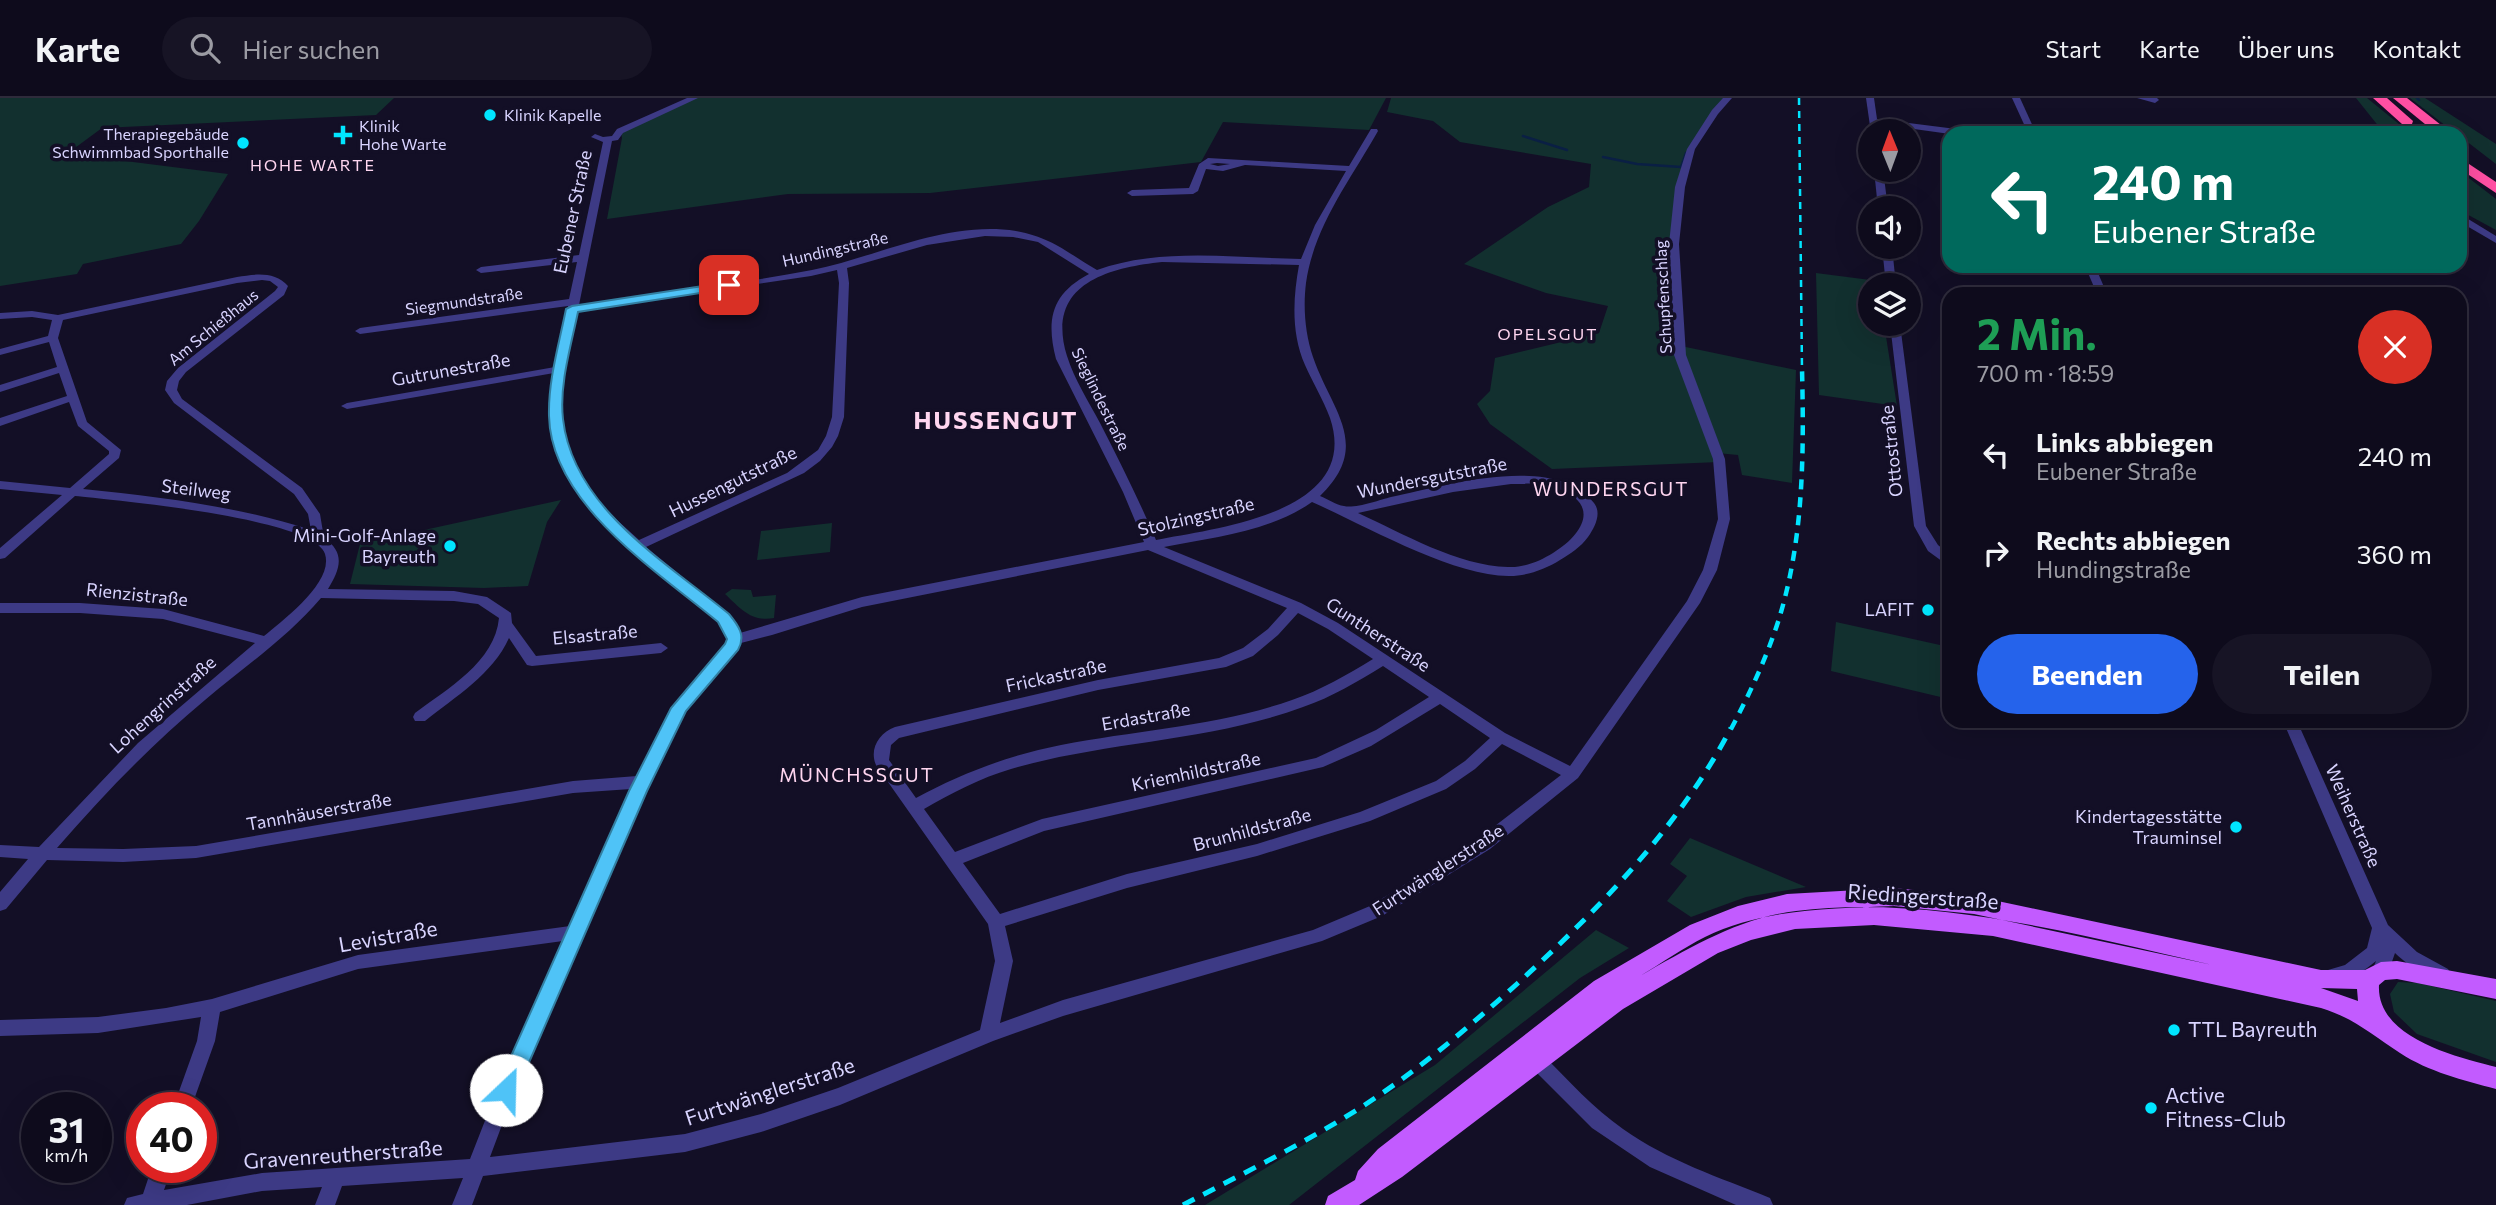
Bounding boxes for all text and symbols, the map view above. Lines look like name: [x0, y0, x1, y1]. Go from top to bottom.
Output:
search box: [162, 17, 652, 80]
text: Karte: [35, 28, 120, 69]
icon: search: [186, 29, 224, 67]
text: Hier suchen: [242, 33, 380, 64]
text: Start: [2046, 34, 2101, 63]
text: Karte: [2139, 34, 2200, 63]
text: Über uns: [2238, 34, 2334, 63]
text: Kontakt: [2372, 34, 2461, 63]
place label: Klinik Kapelle: [504, 105, 602, 124]
marker: Klinik Kapelle: [482, 107, 498, 123]
place label: Klinik Hohe Warte: [359, 116, 446, 153]
north arrow: [1858, 119, 1922, 182]
map controls: [1858, 119, 1921, 336]
place label: Therapiegebäude Schwimmbad Sporthalle: [52, 124, 229, 161]
marker: Klinik Hohe Warte: [333, 125, 353, 145]
marker: Therapiegebäude Schwimmbad Sporthalle: [235, 135, 251, 151]
street label: Eubener Straße: [548, 148, 596, 276]
text: 240 m: [2092, 150, 2234, 210]
icon: left: [1977, 154, 2068, 245]
district label: HOHE WARTE: [250, 155, 376, 174]
button: sound: [1858, 196, 1921, 259]
text: Eubener Straße: [2092, 210, 2316, 250]
street label: Hundingstraße: [780, 227, 890, 270]
street label: Schupfenschlag: [1650, 239, 1675, 354]
pin: [699, 255, 759, 315]
icon: arrive: [710, 266, 748, 304]
button: layers: [1858, 273, 1921, 336]
street label: Siegmundstraße: [404, 283, 524, 318]
street label: Am Schießhaus: [164, 284, 262, 369]
text: 2 Min.: [1977, 307, 2097, 359]
button: close: [2358, 310, 2432, 384]
district label: OPELSGUT: [1498, 324, 1598, 343]
street label: Sieglindestraße: [1068, 344, 1135, 453]
street label: Gutrunestraße: [390, 348, 512, 390]
text: 700 m · 18:59: [1977, 359, 2114, 387]
street label: Ottostraße: [1875, 404, 1907, 498]
district label: HUSSENGUT: [913, 405, 1079, 434]
text: Links abbiegen: [2036, 426, 2214, 457]
icon: left: [1977, 436, 2015, 474]
text: 240 m: [2358, 440, 2432, 471]
street label: Hussengutstraße: [665, 441, 800, 522]
street label: Wundersgutstraße: [1355, 452, 1509, 502]
text: Eubener Straße: [2036, 457, 2197, 485]
street label: Steilweg: [160, 474, 232, 504]
district label: WUNDERSGUT: [1533, 477, 1689, 500]
street label: Stolzingstraße: [1135, 492, 1256, 540]
place label: Mini-Golf-Anlage Bayreuth: [293, 524, 436, 567]
text: Rechts abbiegen: [2036, 524, 2231, 555]
icon: right: [1977, 534, 2015, 572]
marker: Mini-Golf-Anlage Bayreuth: [442, 538, 458, 554]
text: 360 m: [2357, 538, 2432, 569]
text: Hundingstraße: [2036, 555, 2191, 583]
street label: Rienzistraße: [85, 578, 189, 610]
street label: Guntherstraße: [1322, 592, 1435, 676]
place label: LAFIT: [1864, 598, 1914, 620]
marker: LAFIT: [1920, 602, 1936, 618]
street label: Elsastraße: [552, 619, 638, 649]
button: Beenden: [1977, 634, 2198, 714]
button: Teilen: [2212, 634, 2432, 714]
street label: Lohengrinstraße: [105, 651, 220, 758]
street label: Frickastraße: [1003, 654, 1108, 696]
street label: Erdastraße: [1100, 697, 1192, 735]
street label: Kriemhildstraße: [1129, 747, 1262, 795]
street label: Weiherstraße: [2321, 761, 2386, 870]
district label: MÜNCHSSGUT: [779, 763, 935, 786]
street label: Tannhäuserstraße: [245, 787, 393, 835]
street label: Brunhildstraße: [1190, 803, 1313, 855]
place label: Kindertagesstätte Trauminsel: [2075, 805, 2222, 848]
street label: Furtwänglerstraße: [1368, 819, 1507, 920]
marker: Kindertagesstätte Trauminsel: [2228, 819, 2244, 835]
street label: Riedingerstraße: [1847, 878, 2000, 913]
street label: Levistraße: [336, 915, 439, 957]
place label: TTL Bayreuth: [2188, 1016, 2318, 1041]
marker: TTL Bayreuth: [2166, 1022, 2182, 1038]
street label: Furtwänglerstraße: [682, 1051, 858, 1130]
position arrow: [469, 1053, 543, 1127]
place label: Active Fitness-Club: [2165, 1082, 2286, 1131]
speed limit sign: 40: [126, 1092, 217, 1183]
marker: Active Fitness-Club: [2143, 1100, 2159, 1116]
text: 31: [48, 1107, 85, 1150]
street label: Gravenreutherstraße: [243, 1134, 443, 1173]
text: km/h: [45, 1144, 88, 1166]

